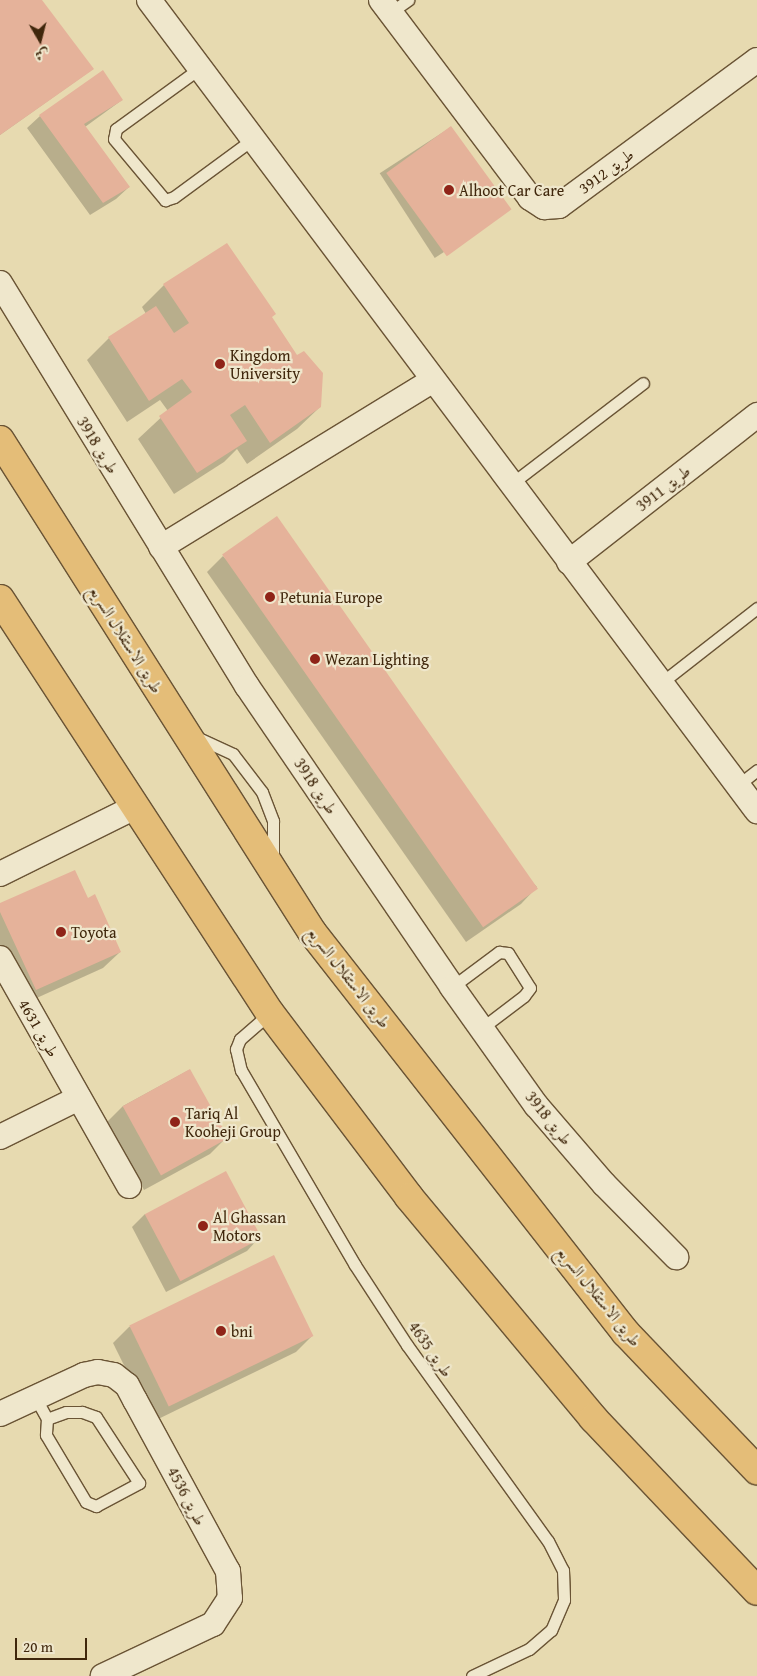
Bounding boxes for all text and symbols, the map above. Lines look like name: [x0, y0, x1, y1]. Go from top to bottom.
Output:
north arrow: [15, 15, 65, 65]
text: ش: [34, 44, 50, 66]
street label: طريق 3912: [575, 145, 637, 197]
place label: Alhoot Car Care: [459, 180, 564, 200]
marker: Alhoot Car Care: [443, 184, 455, 196]
place label: Kingdom University: [230, 345, 300, 383]
marker: Kingdom University: [214, 358, 226, 370]
street label: طريق 3918: [73, 413, 123, 477]
street label: طريق 3911: [632, 461, 694, 515]
street label: طريق الاستقلال السريع: [85, 581, 167, 697]
place label: Petunia Europe: [280, 587, 382, 607]
marker: Petunia Europe: [264, 591, 276, 603]
place label: Wezan Lighting: [325, 649, 429, 669]
marker: Wezan Lighting: [309, 653, 321, 665]
street label: طريق 3918: [290, 754, 342, 818]
place label: Toyota: [71, 922, 117, 942]
street label: طريق الاستقلال السريع: [303, 922, 395, 1032]
marker: Toyota: [55, 926, 67, 938]
street label: طريق 4631: [15, 996, 63, 1060]
street label: طريق 3918: [522, 1087, 576, 1149]
place label: Tariq Al Kooheji Group: [185, 1103, 281, 1141]
marker: Tariq Al Kooheji Group: [169, 1116, 181, 1128]
place label: Al Ghassan Motors: [213, 1207, 286, 1245]
marker: Al Ghassan Motors: [197, 1220, 209, 1232]
street label: طريق الاستقلال السريع: [553, 1242, 645, 1350]
street label: طريق 4635: [405, 1317, 457, 1381]
place label: bni: [231, 1321, 253, 1341]
marker: bni: [215, 1325, 227, 1337]
street label: طريق 4536: [164, 1463, 210, 1529]
scale bar: [18, 1628, 90, 1660]
text: 20 m: [23, 1636, 53, 1657]

